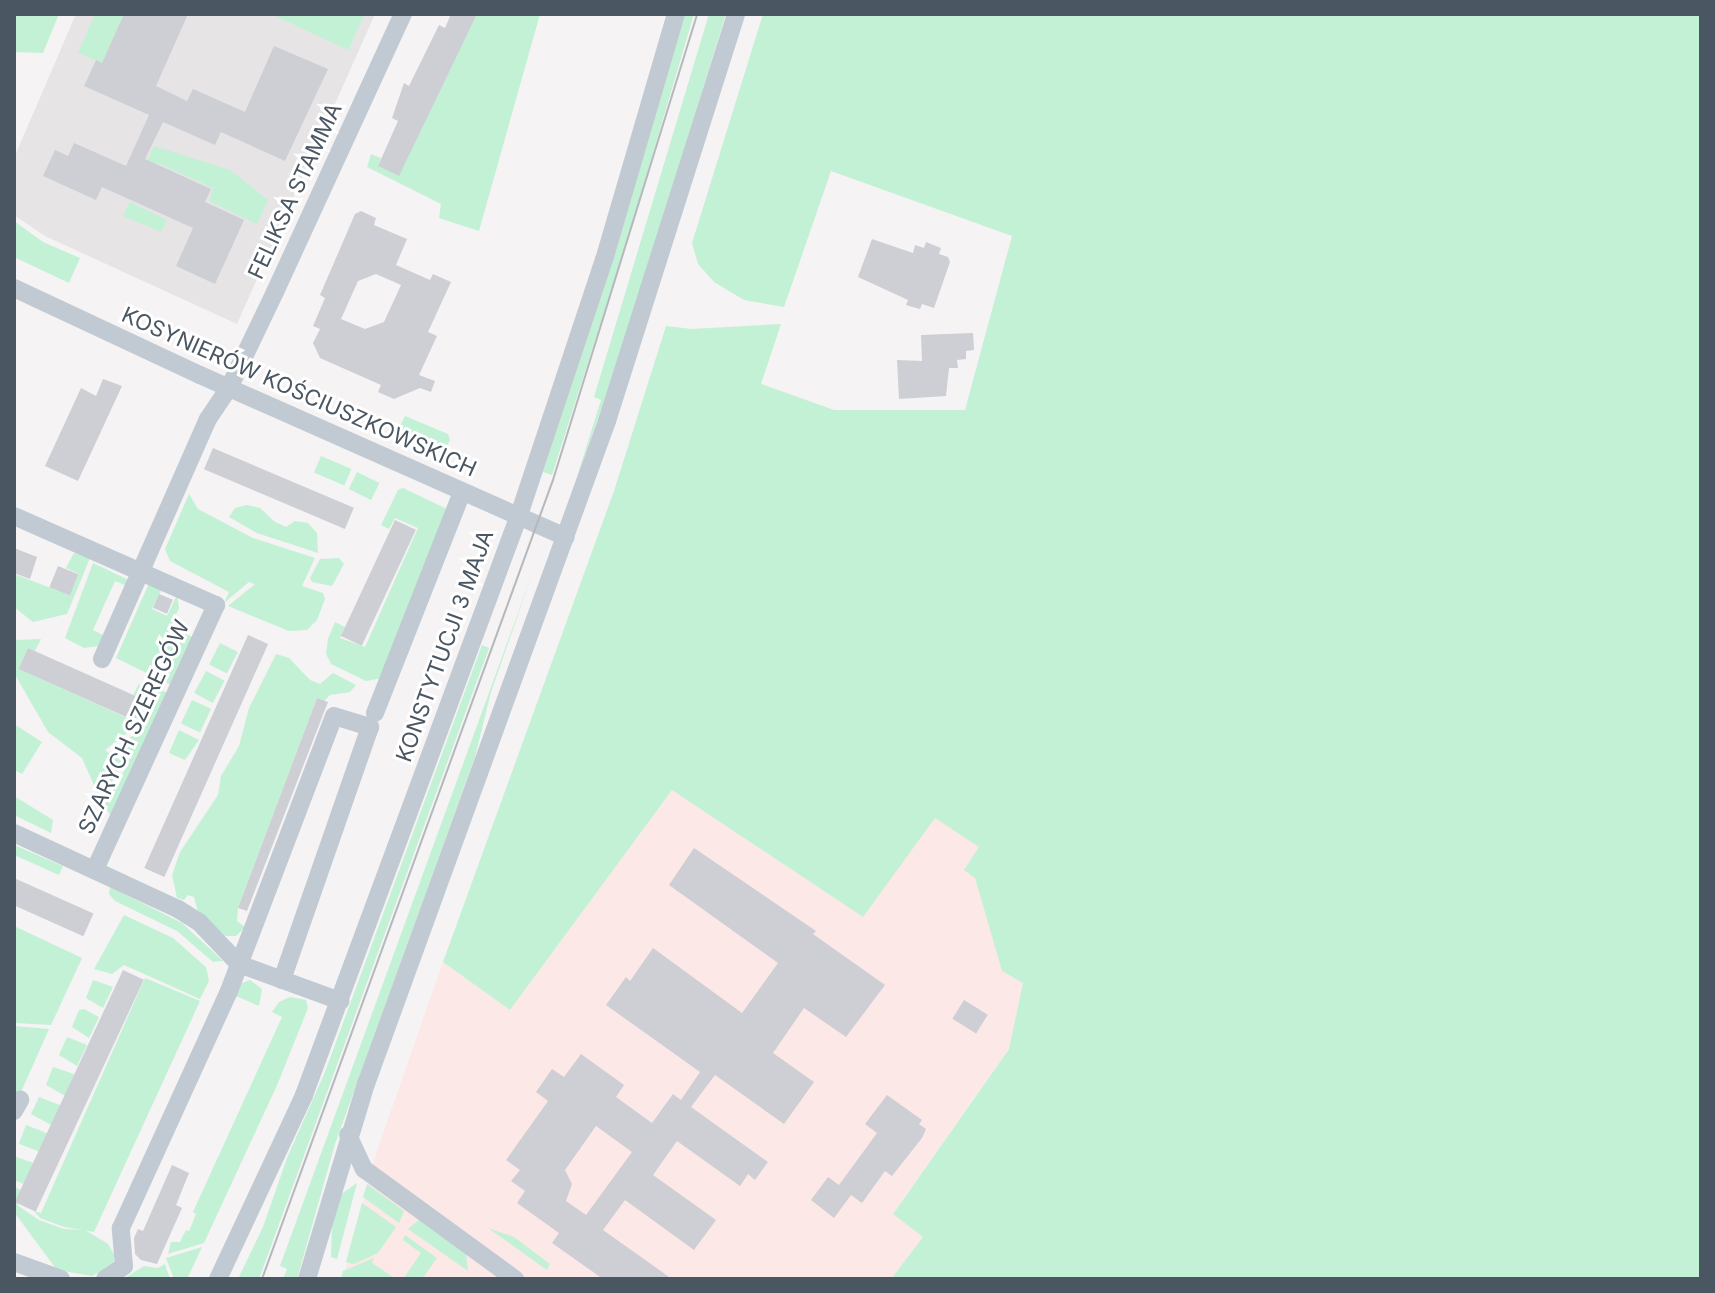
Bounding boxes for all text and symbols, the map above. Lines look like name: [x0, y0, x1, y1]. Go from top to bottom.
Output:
street label: FELIKSA STAMMA: [243, 99, 347, 283]
street label: KOSYNIERÓW KOŚCIUSZKOWSKICH: [118, 302, 480, 482]
street label: KONSTYTUCJI 3 MAJA: [391, 526, 499, 766]
street label: SZARYCH SZEREGÓW: [73, 616, 195, 838]

